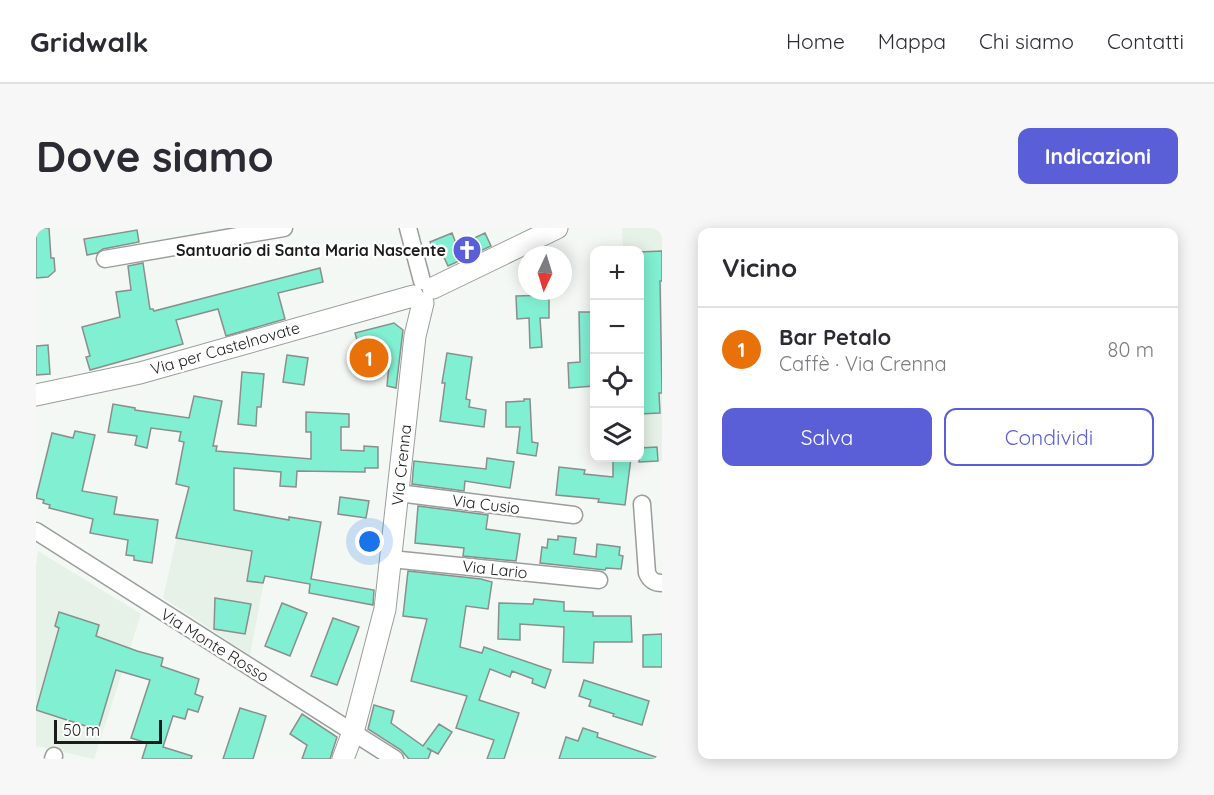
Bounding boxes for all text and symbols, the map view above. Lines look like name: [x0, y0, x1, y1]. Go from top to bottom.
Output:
text: Gridwalk: [30, 24, 149, 59]
text: Home: [786, 28, 845, 54]
text: Mappa: [878, 28, 946, 54]
text: Chi siamo: [979, 28, 1074, 54]
text: Contatti: [1107, 28, 1184, 54]
button: Indicazioni: [1018, 128, 1178, 184]
text: Dove siamo: [36, 130, 274, 183]
church icon: Santuario di Santa Maria Nascente: [451, 234, 483, 266]
place label: Santuario di Santa Maria Nascente: [176, 240, 446, 260]
north arrow: [518, 246, 572, 300]
map controls: [590, 246, 644, 462]
button: +: [590, 246, 644, 300]
text: Vicino: [722, 251, 797, 284]
button: −: [590, 300, 644, 354]
street label: Via per Castelnovate: [148, 317, 302, 379]
text: Bar Petalo: [779, 323, 891, 351]
pin: 1: [350, 336, 388, 380]
text: 1: [738, 337, 745, 362]
text: 80 m: [1108, 337, 1154, 362]
text: Caffè · Via Crenna: [779, 351, 947, 376]
button: locate: [590, 354, 644, 408]
button: layers: [590, 408, 644, 462]
button: Salva: [722, 408, 932, 466]
button: Condividi: [944, 408, 1154, 466]
street label: Via Crenna: [387, 423, 415, 507]
street label: Via Cusio: [451, 490, 521, 518]
your location: [355, 527, 384, 556]
street label: Via Lario: [461, 556, 529, 582]
street label: Via Monte Rosso: [157, 604, 273, 686]
scale bar: [54, 717, 162, 744]
text: 50 m: [63, 720, 100, 740]

